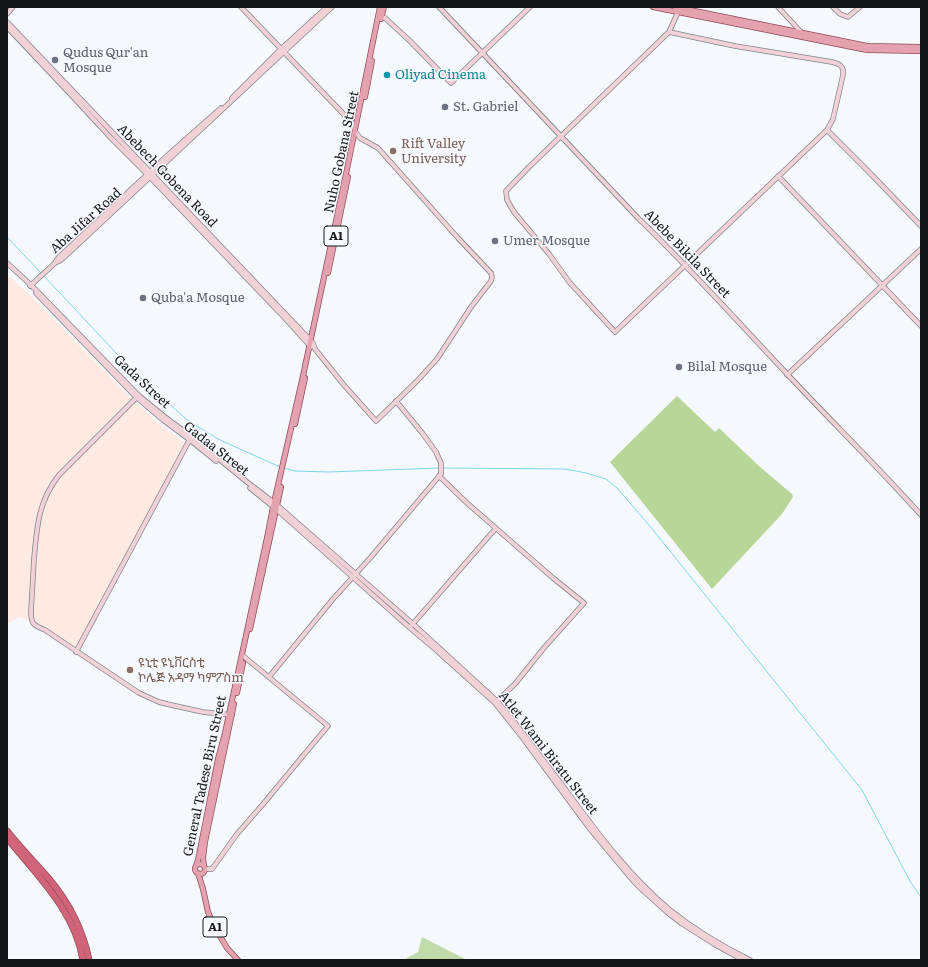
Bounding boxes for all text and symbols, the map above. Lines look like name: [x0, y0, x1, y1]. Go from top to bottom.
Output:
place label: Qudus Qur'an Mosque: [63, 45, 148, 76]
marker: Qudus Qur'an Mosque: [50, 55, 60, 65]
place label: Oliyad Cinema: [395, 67, 486, 83]
marker: Oliyad Cinema: [382, 70, 392, 80]
street label: Nuho Gobana Street: [321, 89, 363, 215]
place label: St. Gabriel: [453, 99, 518, 115]
marker: St. Gabriel: [440, 102, 450, 112]
street label: Abebech Gobena Road: [114, 121, 220, 231]
place label: Rift Valley University: [401, 136, 466, 167]
marker: Rift Valley University: [388, 146, 398, 156]
street label: Aba Jifar Road: [47, 185, 125, 257]
street label: Abebe Bikila Street: [641, 206, 733, 302]
road number: A1: [324, 226, 348, 246]
place label: Umer Mosque: [503, 233, 590, 249]
marker: Umer Mosque: [490, 236, 500, 246]
place label: Quba'a Mosque: [151, 290, 245, 306]
marker: Quba'a Mosque: [138, 293, 148, 303]
street label: Gada Street: [111, 352, 173, 412]
place label: Bilal Mosque: [687, 359, 767, 375]
marker: Bilal Mosque: [674, 362, 684, 372]
street label: Gadaa Street: [180, 419, 252, 479]
place label: ዩኒቲ ዩኒቨርስቲ ኮሌጅ አዳማ ካምፖስm: [138, 655, 244, 686]
marker: ዩኒቲ ዩኒቨርስቲ ኮሌጅ አዳማ ካምፖስm: [125, 665, 135, 675]
street label: Atlet Wami Biratu Street: [495, 688, 601, 818]
street label: General Tadese Biru Street: [180, 694, 230, 858]
road number: A1: [203, 917, 227, 937]

